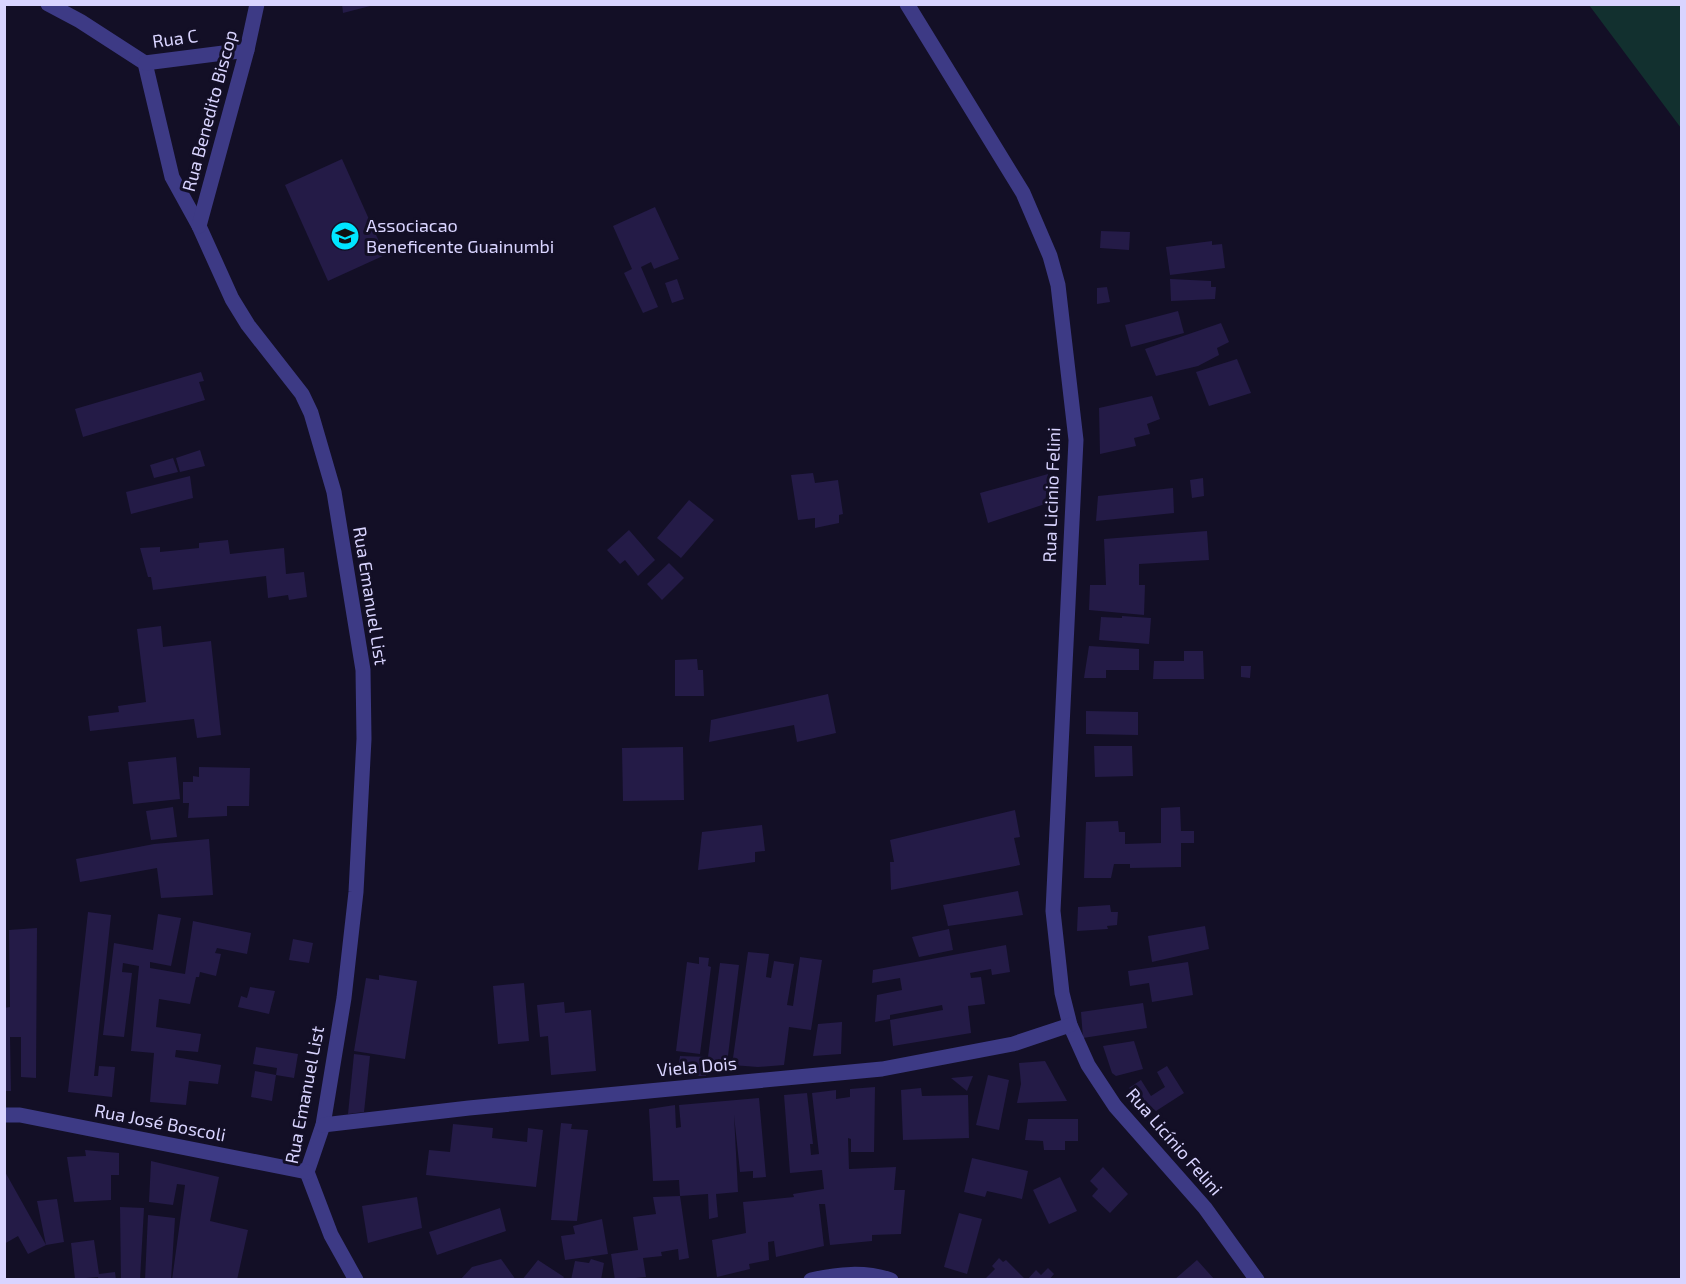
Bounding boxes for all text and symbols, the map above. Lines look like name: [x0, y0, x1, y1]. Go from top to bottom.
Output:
street label: Rua C: [151, 24, 199, 52]
street label: Rua Benedito Biscop: [177, 28, 241, 194]
place label: Associacao Beneficente Guainumbi: [366, 214, 554, 257]
school or university icon: Associacao Beneficente Guainumbi: [329, 220, 361, 252]
street label: Rua Licinio Felini: [1038, 427, 1064, 563]
street label: Rua Emanuel List: [349, 525, 393, 667]
street label: Rua Emanuel List: [280, 1024, 328, 1166]
street label: Viela Dois: [656, 1052, 738, 1080]
street label: Rua Licínio Felini: [1122, 1083, 1227, 1200]
street label: Rua José Boscoli: [93, 1099, 228, 1146]

